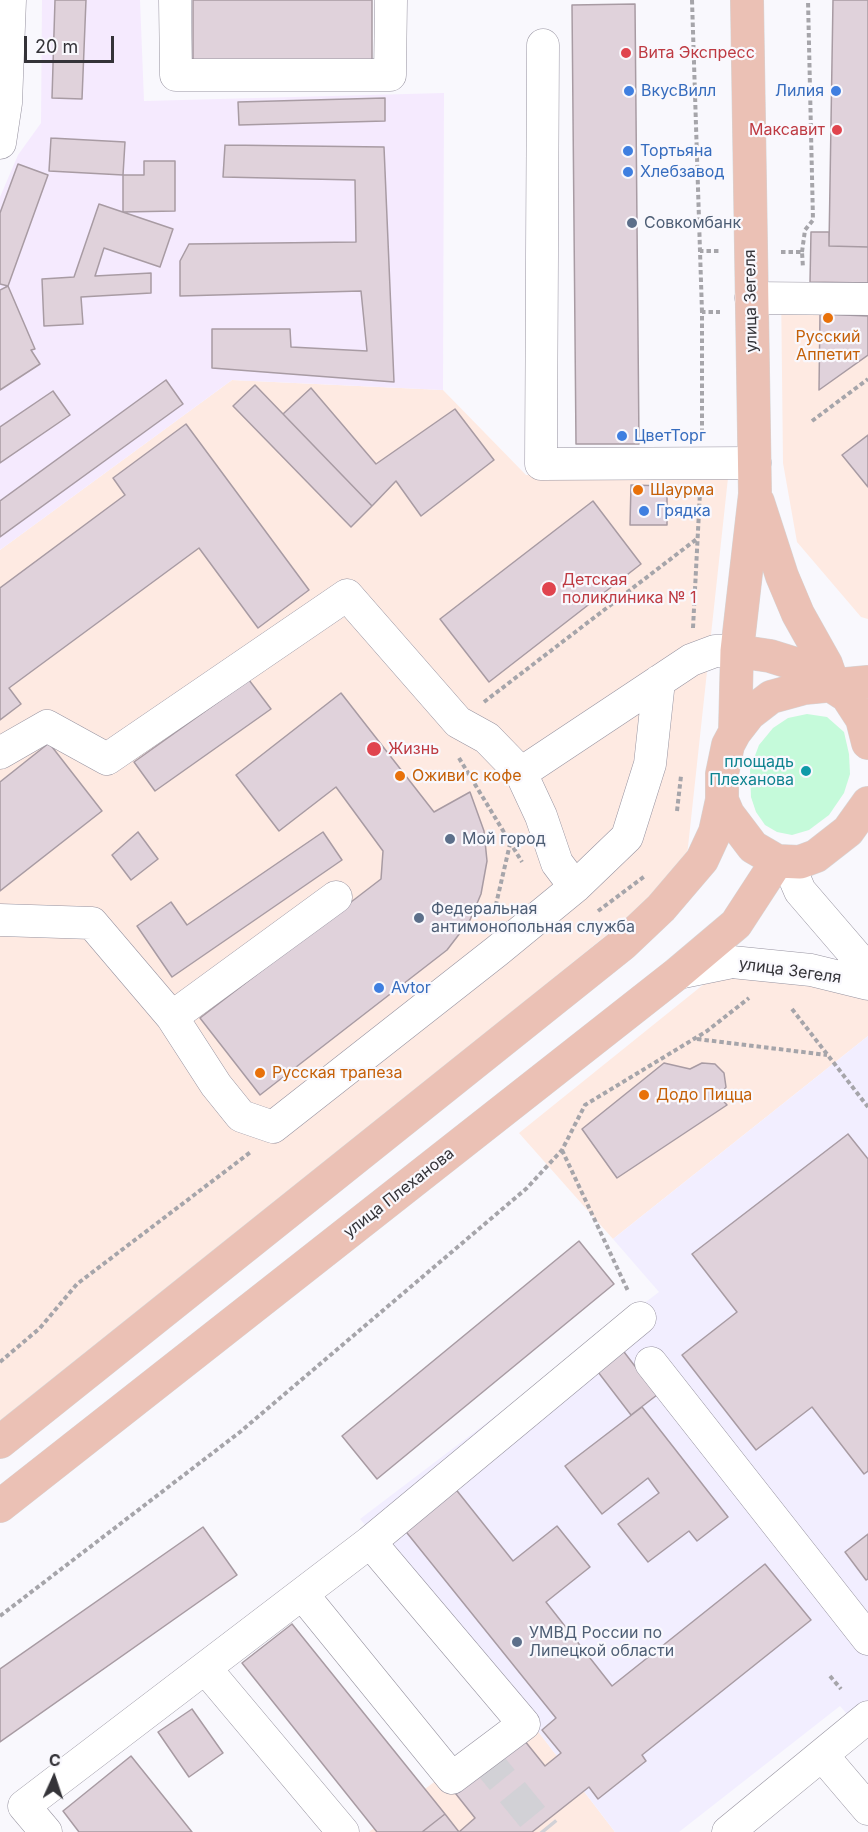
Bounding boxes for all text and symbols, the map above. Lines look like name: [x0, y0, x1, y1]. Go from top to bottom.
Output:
scale bar: [27, 24, 117, 62]
text: 20 m: [35, 36, 78, 57]
place label: Вита Экспресс: [638, 43, 755, 63]
marker: Вита Экспресс: [619, 46, 633, 60]
place label: ВкусВилл: [641, 81, 716, 101]
place label: Лилия: [775, 81, 824, 101]
marker: ВкусВилл: [622, 84, 636, 98]
marker: Лилия: [829, 84, 843, 98]
place label: Максавит: [749, 120, 825, 140]
marker: Максавит: [830, 123, 844, 137]
place label: Тортьяна: [640, 141, 712, 161]
marker: Тортьяна: [621, 144, 635, 158]
place label: Хлебзавод: [640, 162, 724, 182]
marker: Хлебзавод: [621, 165, 635, 179]
place label: Совкомбанк: [644, 213, 741, 233]
marker: Совкомбанк: [625, 216, 639, 230]
street label: улица Зегеля: [741, 249, 761, 353]
marker: Русский Аппетит: [821, 311, 835, 325]
place label: Русский Аппетит: [796, 327, 860, 365]
place label: ЦветТорг: [634, 426, 706, 446]
marker: ЦветТорг: [615, 429, 629, 443]
place label: Шаурма: [650, 480, 714, 500]
marker: Шаурма: [631, 483, 645, 497]
place label: Грядка: [656, 501, 711, 521]
marker: Грядка: [637, 504, 651, 518]
place label: Детская поликлиника № 1: [562, 570, 697, 608]
marker: Детская поликлиника № 1: [540, 580, 558, 598]
place label: Жизнь: [388, 739, 439, 759]
marker: Жизнь: [365, 740, 383, 758]
place label: площадь Плеханова: [709, 752, 794, 790]
marker: площадь Плеханова: [799, 764, 813, 778]
place label: Оживи с кофе: [412, 766, 522, 786]
marker: Оживи с кофе: [393, 769, 407, 783]
place label: Мой город: [462, 829, 546, 849]
marker: Мой город: [443, 832, 457, 846]
place label: Федеральная антимонопольная служба: [431, 899, 635, 937]
marker: Федеральная антимонопольная служба: [412, 911, 426, 925]
street label: улица Зегеля: [738, 954, 842, 988]
place label: Avtor: [391, 978, 431, 998]
marker: Avtor: [372, 981, 386, 995]
place label: Русская трапеза: [272, 1063, 402, 1083]
marker: Русская трапеза: [253, 1066, 267, 1080]
place label: Додо Пицца: [656, 1085, 752, 1105]
marker: Додо Пицца: [637, 1088, 651, 1102]
street label: улица Плеханова: [340, 1144, 458, 1242]
place label: УМВД России по Липецкой области: [529, 1623, 674, 1661]
marker: УМВД России по Липецкой области: [510, 1635, 524, 1649]
north arrow: [24, 1748, 84, 1808]
text: С: [49, 1750, 61, 1770]

